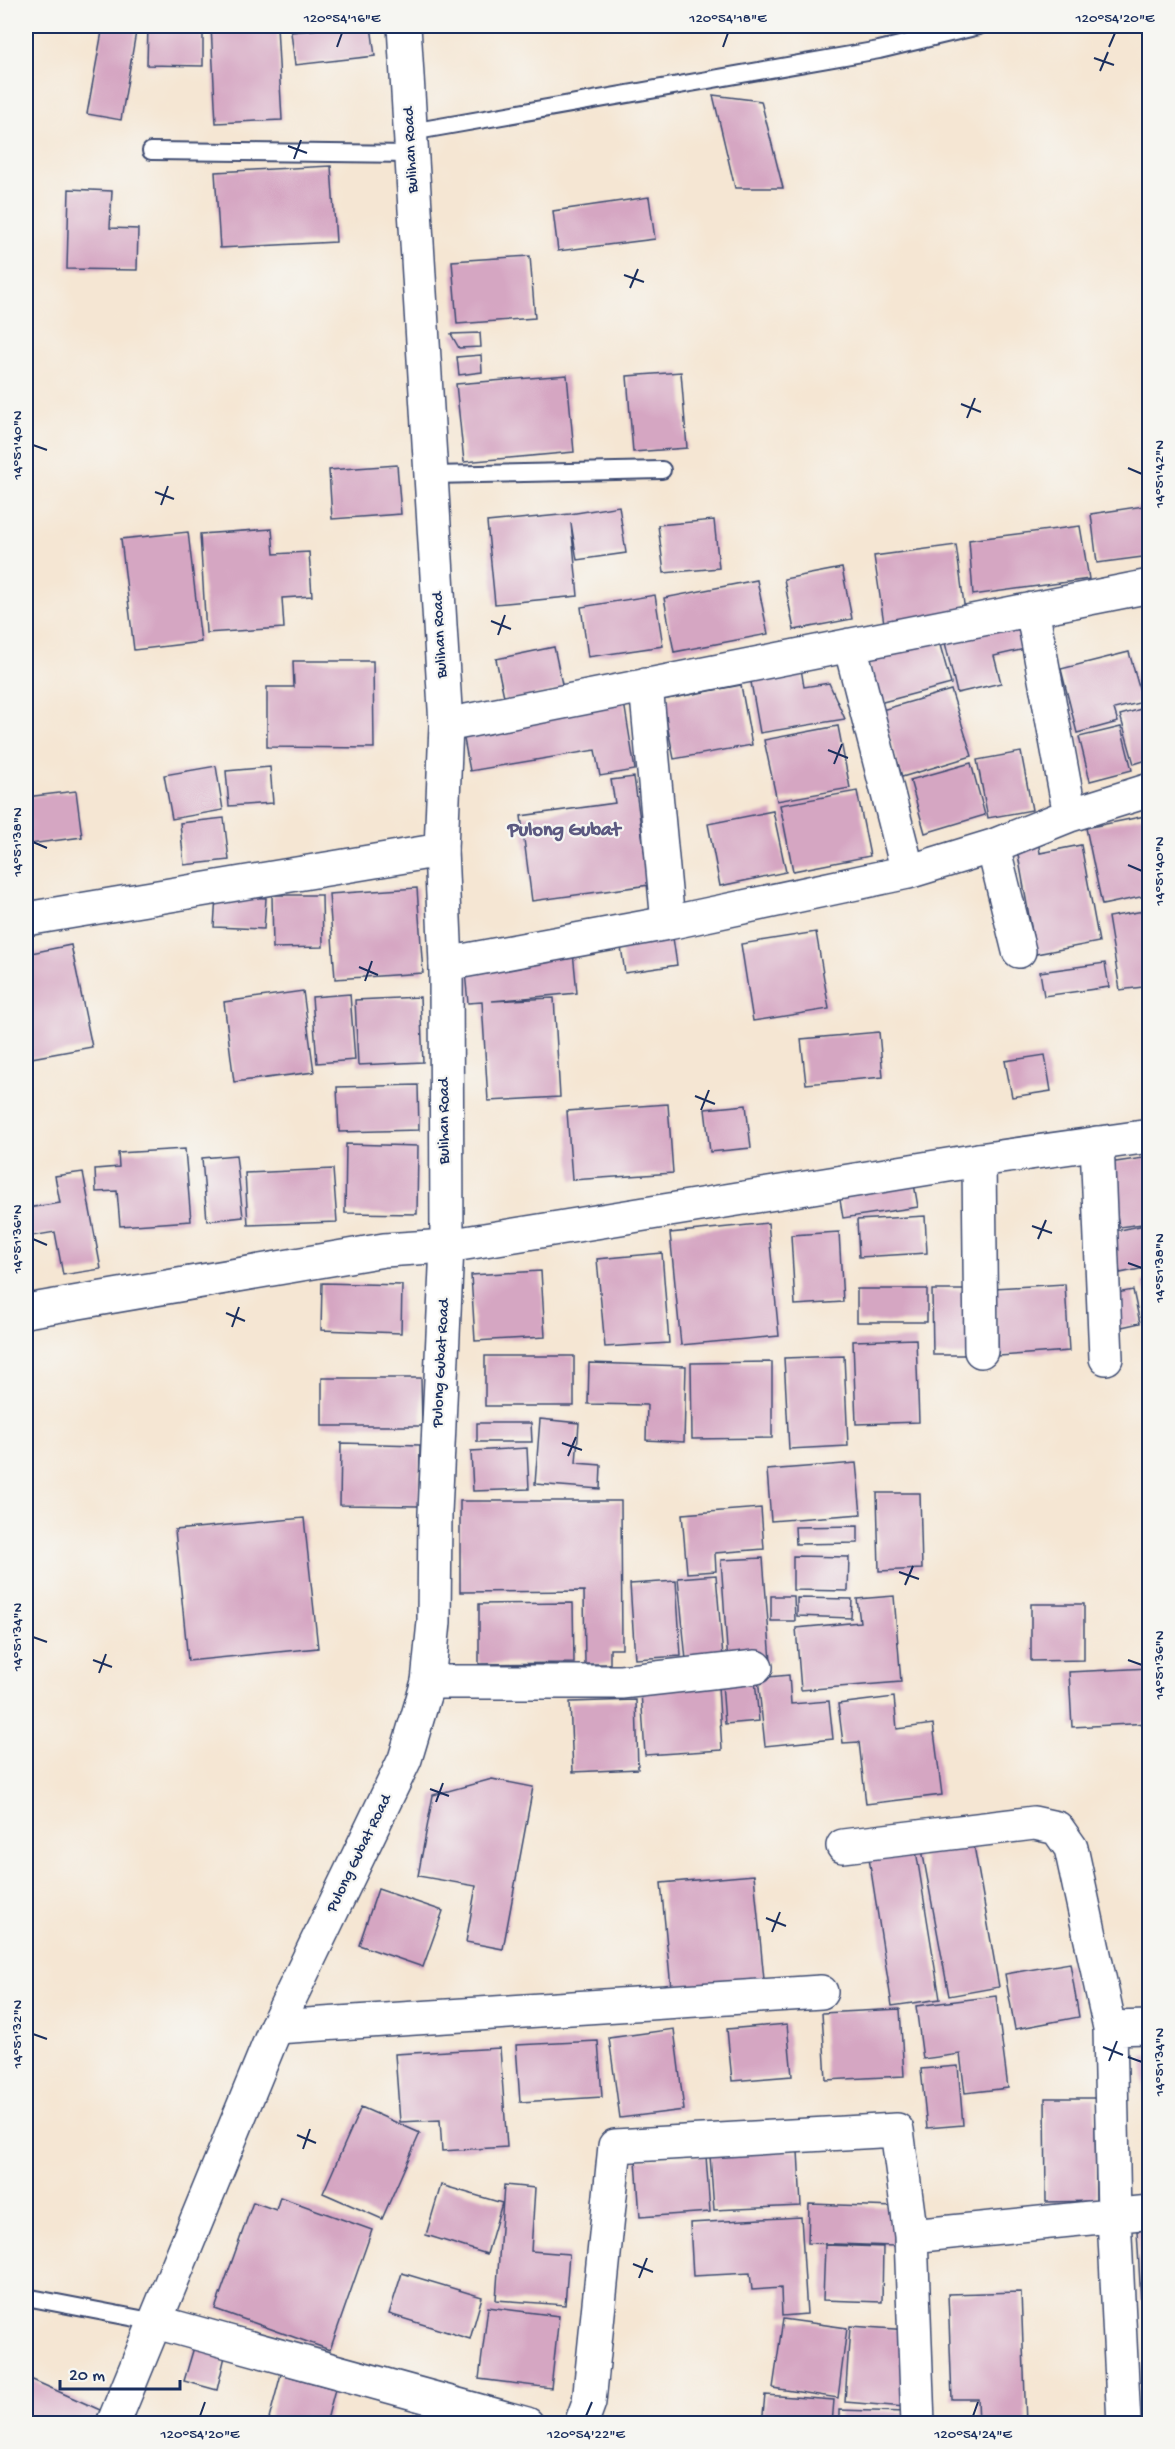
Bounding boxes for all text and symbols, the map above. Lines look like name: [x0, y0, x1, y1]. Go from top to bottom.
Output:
text: 120°54'16"E: [303, 10, 381, 28]
text: 120°54'18"E: [688, 10, 767, 28]
text: 120°54'20"E: [1075, 10, 1155, 28]
street label: Bulihan Road: [400, 105, 424, 195]
text: 14°51'40"N: [9, 410, 27, 481]
text: 14°51'42"N: [1151, 440, 1169, 509]
street label: Bulihan Road: [429, 590, 453, 680]
text: 14°51'38"N: [9, 807, 27, 878]
district label: Pulong Gubat: [507, 820, 622, 843]
text: 14°51'40"N: [1151, 836, 1169, 907]
street label: Bulihan Road: [436, 1076, 455, 1165]
text: 14°51'36"N: [9, 1204, 27, 1275]
text: 14°51'38"N: [1151, 1233, 1169, 1304]
street label: Pulong Gubat Road: [429, 1297, 455, 1429]
text: 14°51'34"N: [9, 1603, 27, 1672]
text: 14°51'36"N: [1151, 1630, 1169, 1701]
street label: Pulong Gubat Road: [323, 1790, 397, 1917]
text: 14°51'32"N: [9, 1999, 27, 2069]
text: 14°51'34"N: [1151, 2028, 1169, 2097]
scale bar: [60, 2353, 180, 2391]
text: 20 m: [69, 2366, 105, 2387]
text: 120°54'20"E: [160, 2426, 240, 2444]
text: 120°54'22"E: [546, 2426, 626, 2444]
text: 120°54'24"E: [933, 2426, 1012, 2444]

